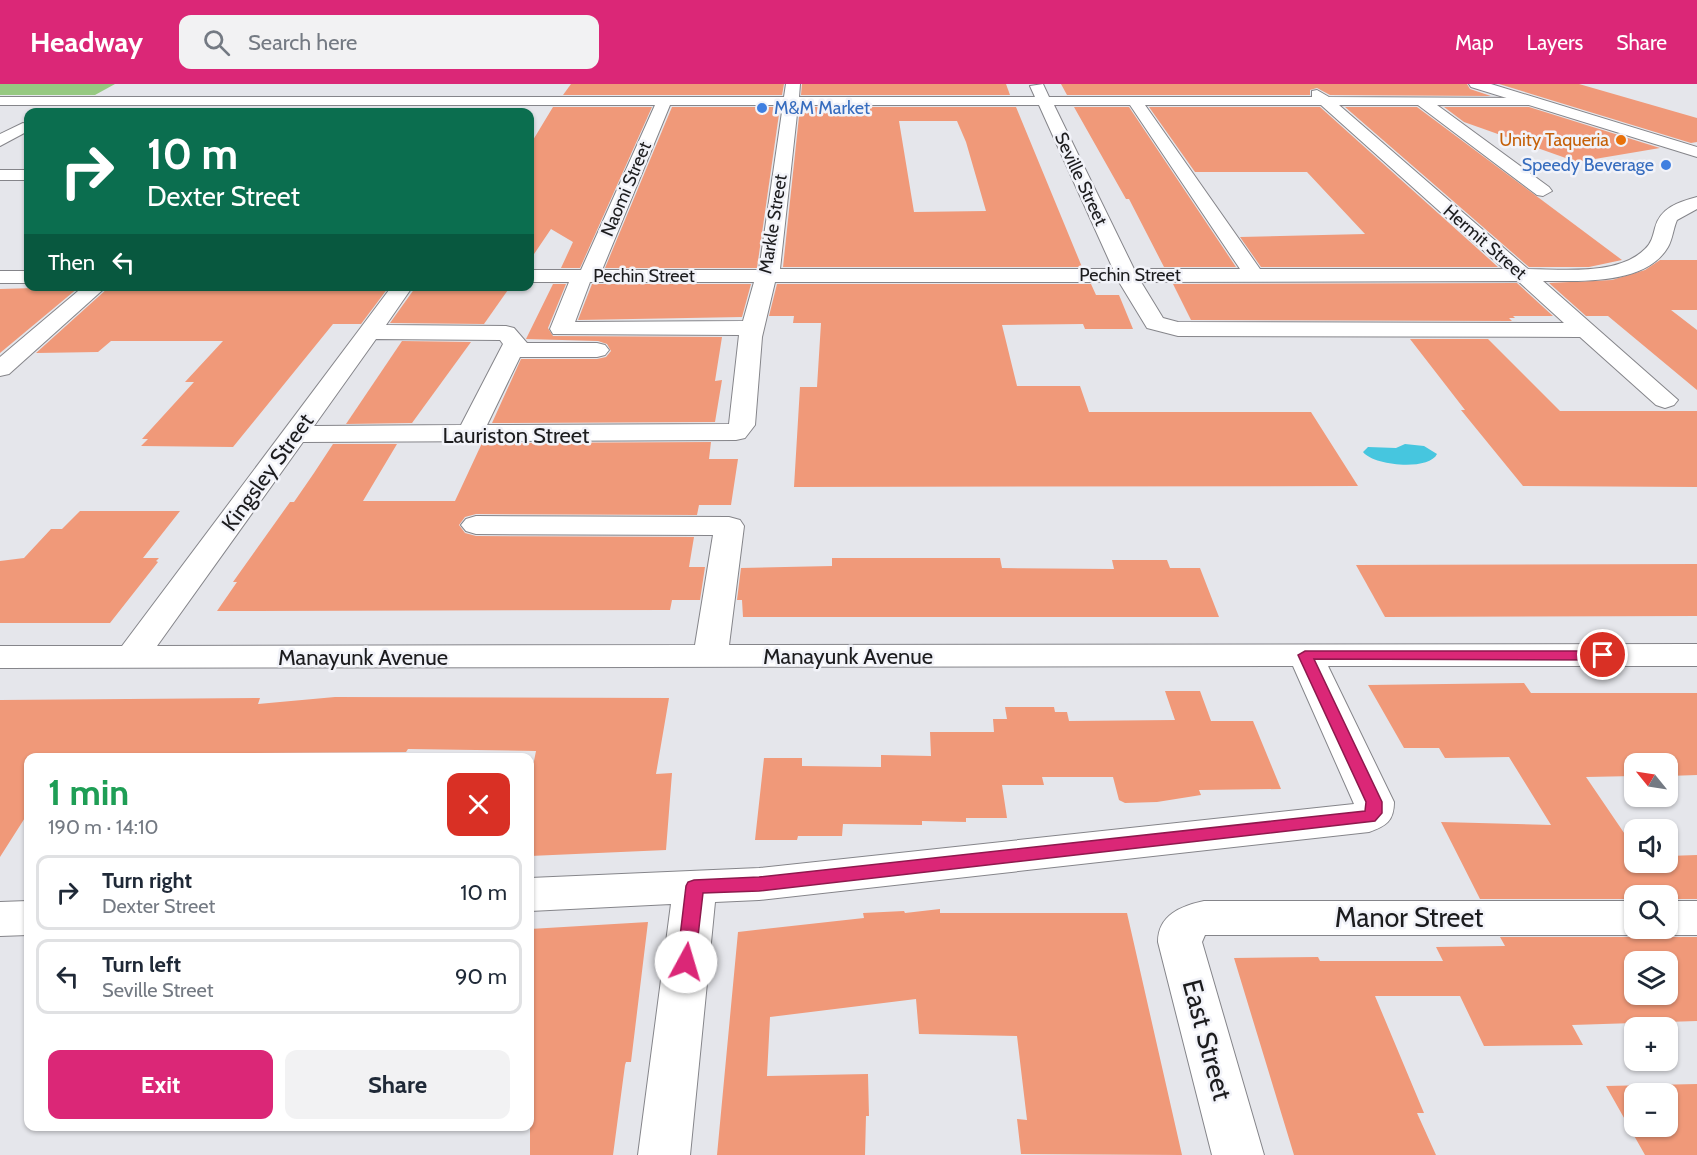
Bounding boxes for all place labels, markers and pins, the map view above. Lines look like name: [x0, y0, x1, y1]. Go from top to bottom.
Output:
place label: M&M Market: [774, 97, 870, 119]
marker: M&M Market: [755, 101, 769, 115]
place label: Unity Taqueria: [1499, 129, 1609, 151]
marker: Unity Taqueria: [1614, 133, 1628, 147]
place label: Speedy Beverage: [1522, 154, 1654, 176]
marker: Speedy Beverage: [1659, 158, 1673, 172]
pin: [1577, 629, 1628, 680]

